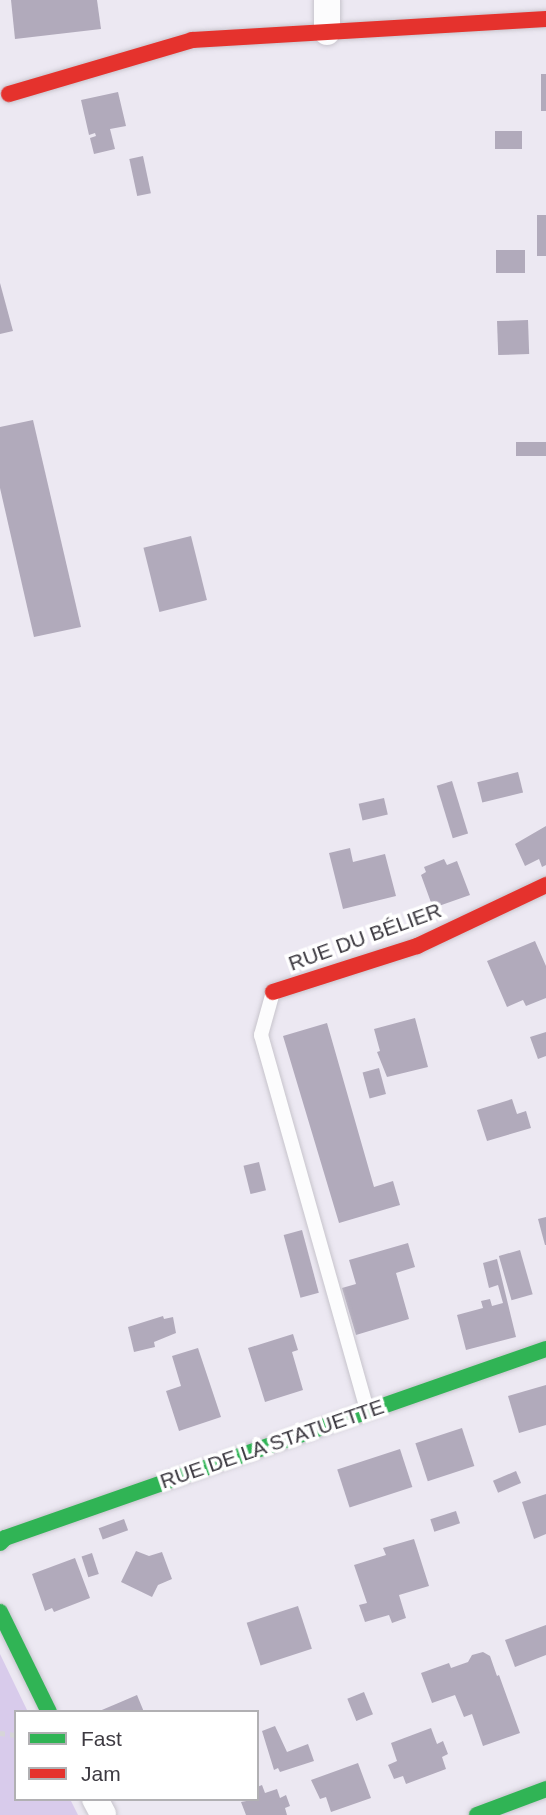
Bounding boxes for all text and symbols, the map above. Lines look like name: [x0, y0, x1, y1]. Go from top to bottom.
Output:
street label: RUE DU BÉLIER: [285, 898, 445, 976]
street label: RUE DE LA STATUETTE: [156, 1394, 388, 1494]
legend: [14, 1710, 259, 1801]
text: Fast: [81, 1727, 122, 1750]
text: Jam: [81, 1762, 121, 1785]

